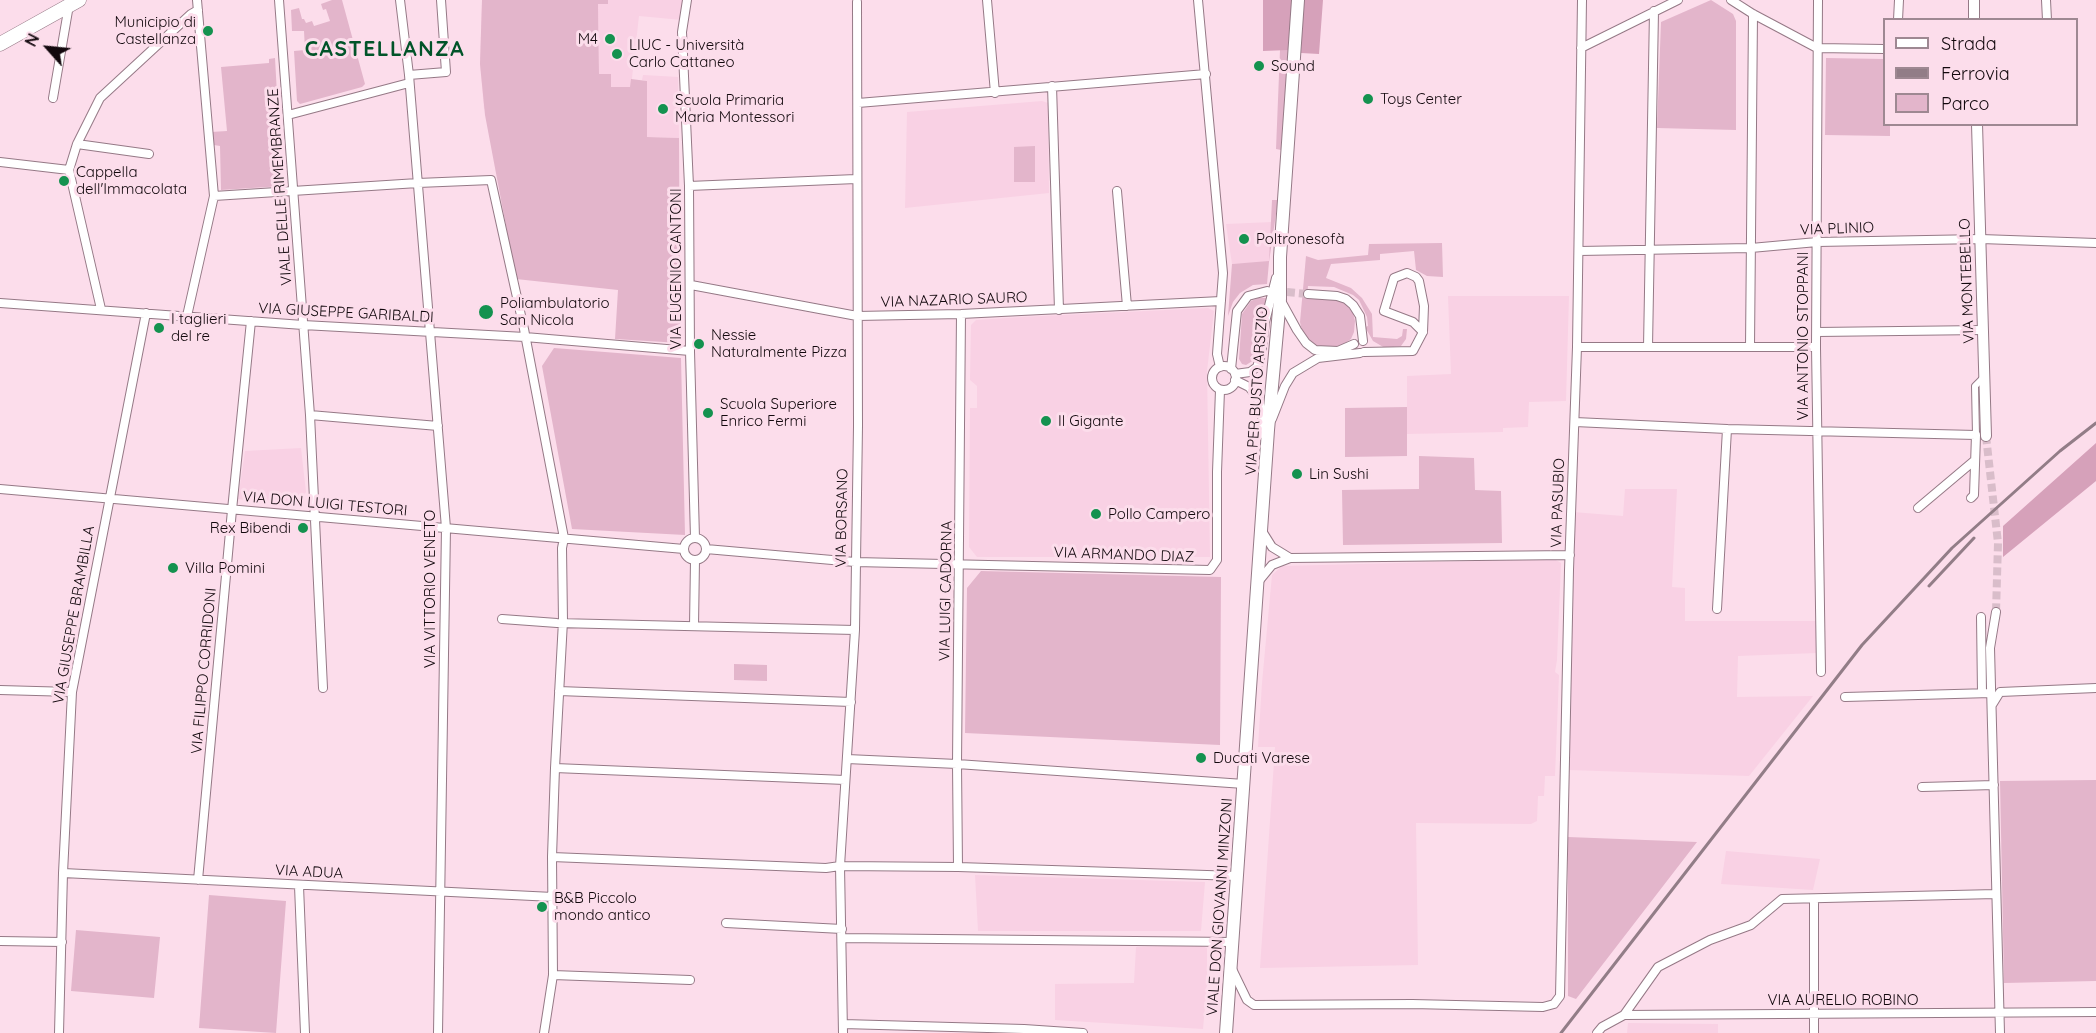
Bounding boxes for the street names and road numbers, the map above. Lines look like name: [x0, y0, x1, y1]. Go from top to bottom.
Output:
street label: VIALE DELLE RIMEMBRANZE: [264, 88, 296, 286]
street label: VIA EUGENIO CANTONI: [667, 188, 685, 350]
street label: VIA MONTEBELLO: [1956, 218, 1978, 344]
street label: VIA PLINIO: [1800, 219, 1874, 239]
street label: VIA ANTONIO STOPPANI: [1794, 252, 1812, 420]
street label: VIA NAZARIO SAURO: [880, 288, 1028, 312]
street label: VIA GIUSEPPE GARIBALDI: [258, 299, 434, 327]
street label: VIA PER BUSTO ARSIZIO: [1242, 306, 1272, 476]
street label: VIA PASUBIO: [1547, 458, 1569, 548]
street label: VIA BORSANO: [832, 468, 852, 568]
street label: VIA DON LUIGI TESTORI: [242, 488, 408, 520]
street label: VIA VITTORIO VENETO: [421, 510, 439, 668]
street label: VIA LUIGI CADORNA: [936, 521, 956, 661]
street label: VIA GIUSEPPE BRAMBILLA: [49, 524, 99, 706]
street label: VIA ARMANDO DIAZ: [1053, 544, 1195, 566]
street label: VIA FILIPPO CORRIDONI: [188, 587, 220, 755]
street label: VIALE DON GIOVANNI MINZONI: [1203, 797, 1237, 1017]
street label: VIA ADUA: [274, 861, 344, 883]
street label: VIA AURELIO ROBINO: [1768, 991, 1918, 1009]

